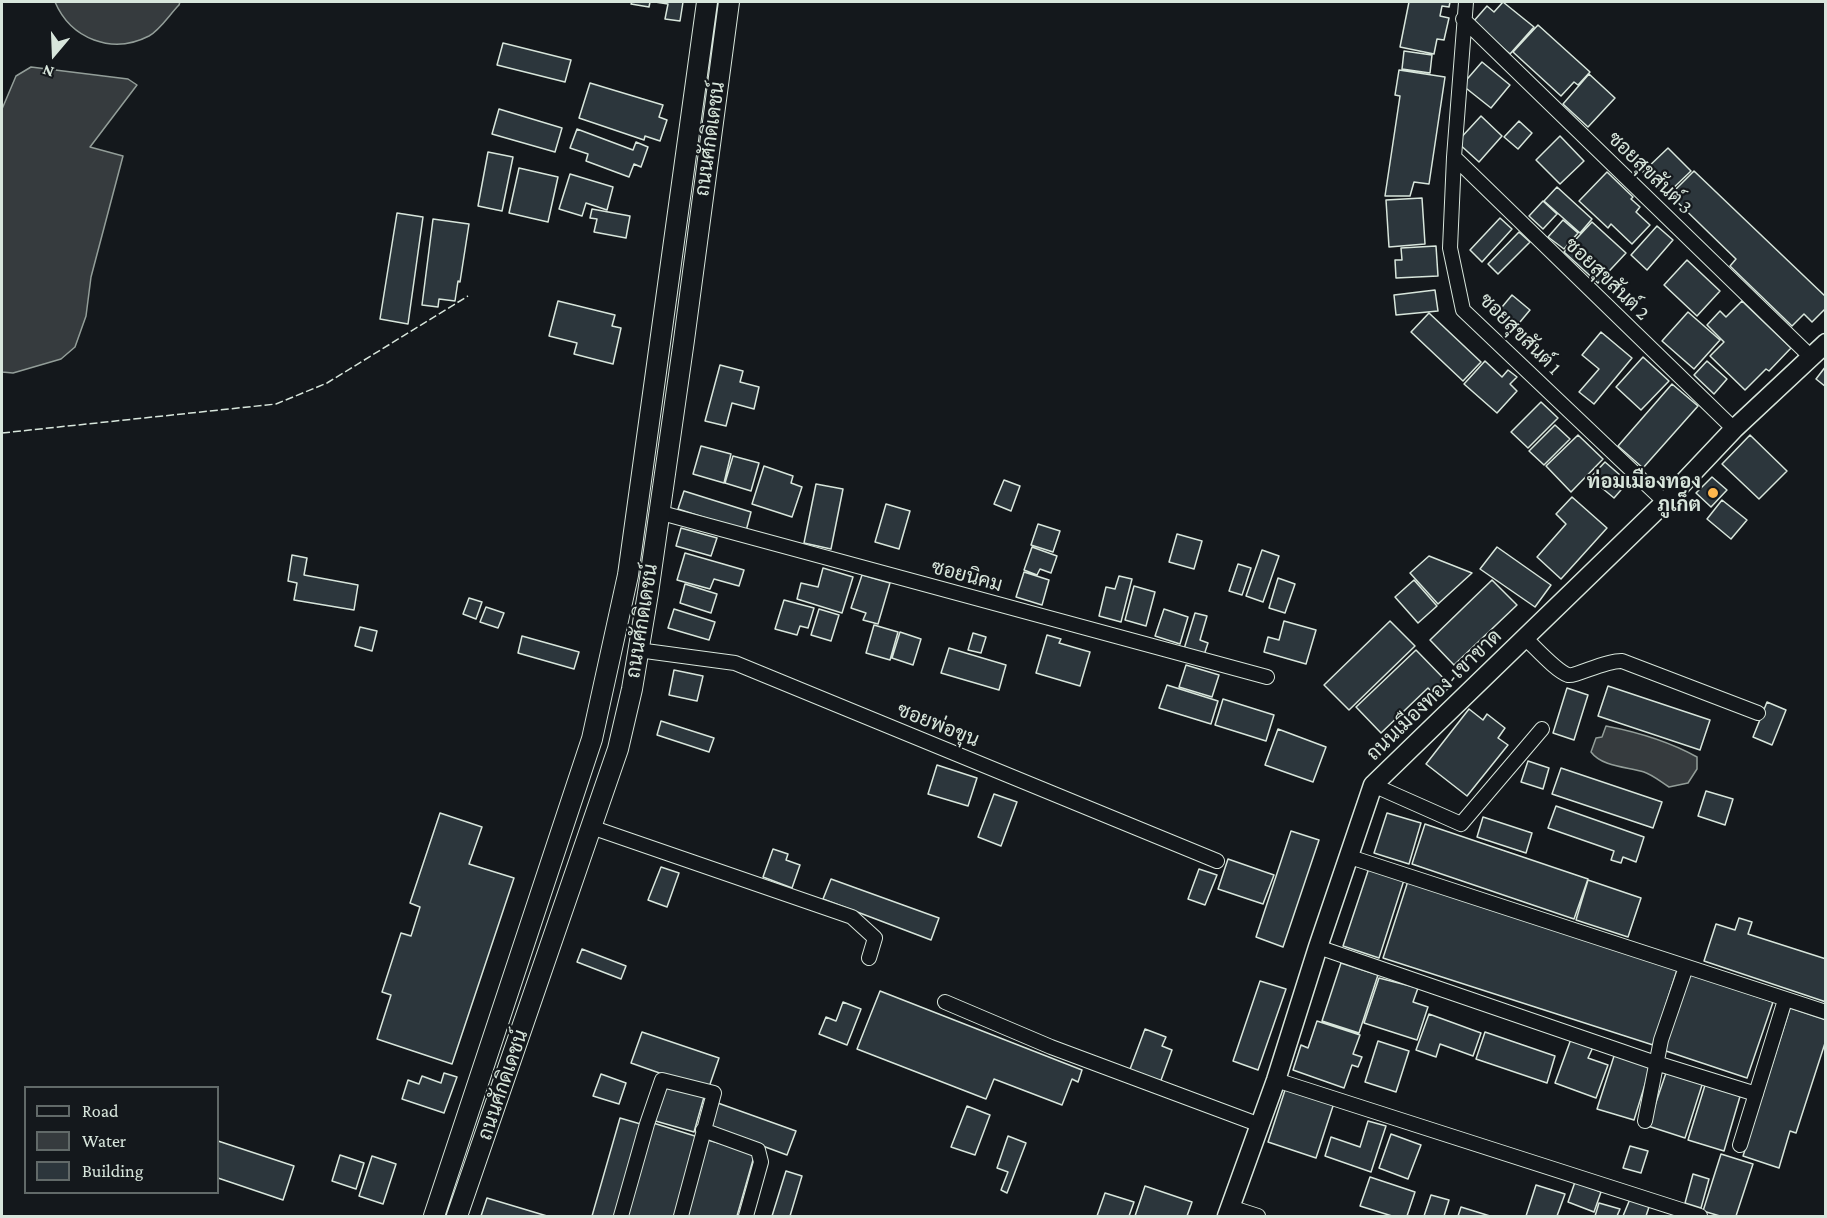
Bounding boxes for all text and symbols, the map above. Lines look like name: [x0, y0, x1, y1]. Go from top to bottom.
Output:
north arrow: [24, 24, 84, 84]
text: N: [40, 62, 56, 81]
street label: ถนนศักดิเดชน์: [690, 80, 730, 198]
street label: ซอยสุขสันต์ 3: [1603, 127, 1697, 219]
street label: ซอยสุขสันต์ 2: [1560, 233, 1654, 325]
street label: ซอยสุขสันต์ 1: [1474, 288, 1566, 380]
place label: ท่อมเมืองทอง ภูเก็ต: [1587, 470, 1701, 517]
marker: ท่อมเมืองทอง ภูเก็ต: [1706, 486, 1720, 500]
street label: ซอยนิคม: [929, 555, 1005, 597]
street label: ถนนศักดิเดชน์: [621, 562, 663, 680]
street label: ถนนเมืองทอง-เขาขาด: [1361, 624, 1507, 766]
street label: ซอยพ่อขุน: [894, 698, 982, 752]
street label: ถนนศักดิเดชน์: [473, 1027, 533, 1143]
legend: [24, 1086, 219, 1194]
text: Road: [82, 1101, 119, 1121]
text: Water: [82, 1131, 126, 1151]
text: Building: [82, 1161, 143, 1181]

